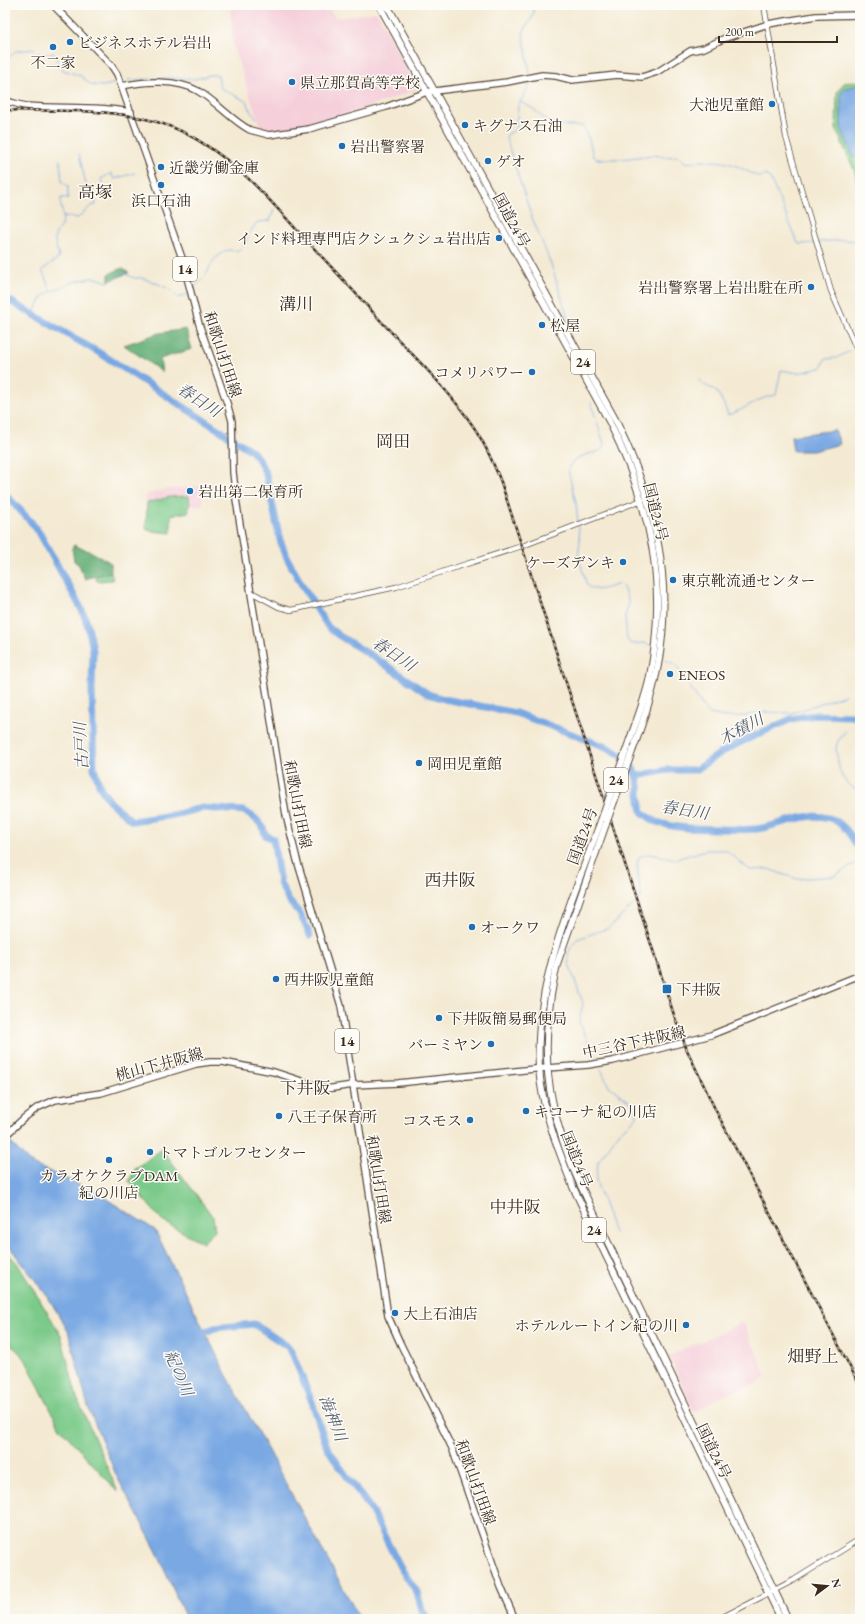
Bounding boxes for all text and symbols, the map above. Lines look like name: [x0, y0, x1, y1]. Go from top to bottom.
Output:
scale bar: [719, 18, 837, 44]
text: 200 m: [725, 24, 755, 40]
place label: ビジネスホテル岩出: [78, 33, 212, 52]
marker: ビジネスホテル岩出: [65, 37, 75, 47]
marker: 不二家: [48, 42, 58, 52]
place label: 不二家: [30, 53, 76, 72]
place label: 県立那賀高等学校: [300, 73, 420, 92]
marker: 県立那賀高等学校: [287, 77, 297, 87]
place label: 大池児童館: [689, 95, 764, 114]
marker: 大池児童館: [767, 99, 777, 109]
place label: キグナス石油: [473, 116, 562, 135]
marker: キグナス石油: [460, 120, 470, 130]
place label: 岩出警察署: [350, 137, 425, 156]
marker: 岩出警察署: [337, 141, 347, 151]
place label: ゲオ: [496, 152, 526, 171]
marker: ゲオ: [483, 156, 493, 166]
place label: 近畿労働金庫: [169, 158, 259, 177]
marker: 近畿労働金庫: [156, 162, 166, 172]
marker: 浜口石油: [156, 180, 166, 190]
district label: 高塚: [78, 181, 112, 203]
street label: 国道24号: [489, 189, 535, 251]
place label: 浜口石油: [131, 191, 191, 210]
place label: インド料理専門店クシュクシュ岩出店: [237, 229, 491, 248]
marker: インド料理専門店クシュクシュ岩出店: [494, 233, 504, 243]
road number: 14: [173, 257, 197, 281]
place label: 岩出警察署上岩出駐在所: [638, 278, 803, 297]
marker: 岩出警察署上岩出駐在所: [806, 282, 816, 292]
district label: 溝川: [279, 293, 313, 315]
street label: 和歌山打田線: [200, 308, 246, 400]
place label: 松屋: [550, 316, 580, 335]
marker: 松屋: [537, 320, 547, 330]
road number: 24: [571, 350, 595, 374]
place label: コメリパワー: [434, 363, 524, 382]
marker: コメリパワー: [527, 367, 537, 377]
water label: 春日川: [173, 378, 227, 423]
district label: 岡田: [376, 430, 410, 452]
street label: 国道24号: [640, 481, 672, 543]
place label: 岩出第二保育所: [198, 482, 303, 501]
marker: 岩出第二保育所: [185, 486, 195, 496]
place label: ケーズデンキ: [526, 553, 615, 572]
marker: ケーズデンキ: [618, 557, 628, 567]
place label: 東京靴流通センター: [681, 571, 815, 590]
marker: 東京靴流通センター: [668, 575, 678, 585]
water label: 春日川: [368, 632, 421, 677]
place label: ENEOS: [678, 665, 725, 684]
marker: ENEOS: [665, 669, 675, 679]
water label: 木積川: [715, 708, 769, 750]
water label: 古戸川: [69, 719, 93, 771]
place label: 岡田児童館: [427, 754, 502, 773]
street label: 和歌山打田線: [280, 758, 316, 850]
marker: 岡田児童館: [414, 758, 424, 768]
road number: 24: [604, 768, 628, 792]
water label: 春日川: [660, 796, 712, 824]
street label: 国道24号: [563, 805, 601, 867]
district label: 西井阪: [425, 869, 476, 891]
place label: オークワ: [480, 918, 540, 937]
marker: オークワ: [467, 922, 477, 932]
place label: 西井阪児童館: [284, 970, 374, 989]
marker: 西井阪児童館: [271, 974, 281, 984]
place label: 下井阪: [676, 980, 721, 999]
marker: 下井阪: [661, 983, 673, 995]
place label: 下井阪簡易郵便局: [447, 1009, 567, 1028]
marker: 下井阪簡易郵便局: [434, 1013, 444, 1023]
street label: 中三谷下井阪線: [581, 1022, 687, 1062]
road number: 14: [335, 1029, 359, 1053]
place label: バーミヤン: [408, 1035, 483, 1054]
marker: バーミヤン: [486, 1039, 496, 1049]
street label: 桃山下井阪線: [113, 1043, 205, 1085]
district label: 下井阪: [280, 1077, 331, 1099]
place label: キコーナ 紀の川店: [534, 1102, 657, 1121]
marker: キコーナ 紀の川店: [521, 1106, 531, 1116]
place label: 八王子保育所: [287, 1107, 377, 1126]
marker: 八王子保育所: [274, 1111, 284, 1121]
place label: コスモス: [402, 1111, 462, 1130]
marker: コスモス: [465, 1115, 475, 1125]
street label: 国道24号: [557, 1128, 597, 1190]
street label: 和歌山打田線: [363, 1133, 395, 1225]
place label: トマトゴルフセンター: [158, 1143, 307, 1162]
marker: トマトゴルフセンター: [145, 1147, 155, 1157]
marker: カラオケクラブDAM 紀の川店: [104, 1155, 114, 1165]
place label: カラオケクラブDAM 紀の川店: [40, 1166, 178, 1202]
district label: 中井阪: [490, 1196, 541, 1218]
road number: 24: [582, 1218, 606, 1242]
place label: 大上石油店: [403, 1304, 478, 1323]
marker: 大上石油店: [390, 1308, 400, 1318]
place label: ホテルルートイン紀の川: [515, 1316, 678, 1335]
marker: ホテルルートイン紀の川: [681, 1320, 691, 1330]
district label: 畑野上: [788, 1345, 839, 1367]
water label: 紀の川: [160, 1347, 199, 1401]
water label: 海神川: [315, 1392, 352, 1446]
street label: 国道24号: [692, 1420, 736, 1482]
street label: 和歌山打田線: [452, 1436, 500, 1528]
north arrow: [807, 1566, 847, 1606]
text: N: [829, 1577, 845, 1590]

